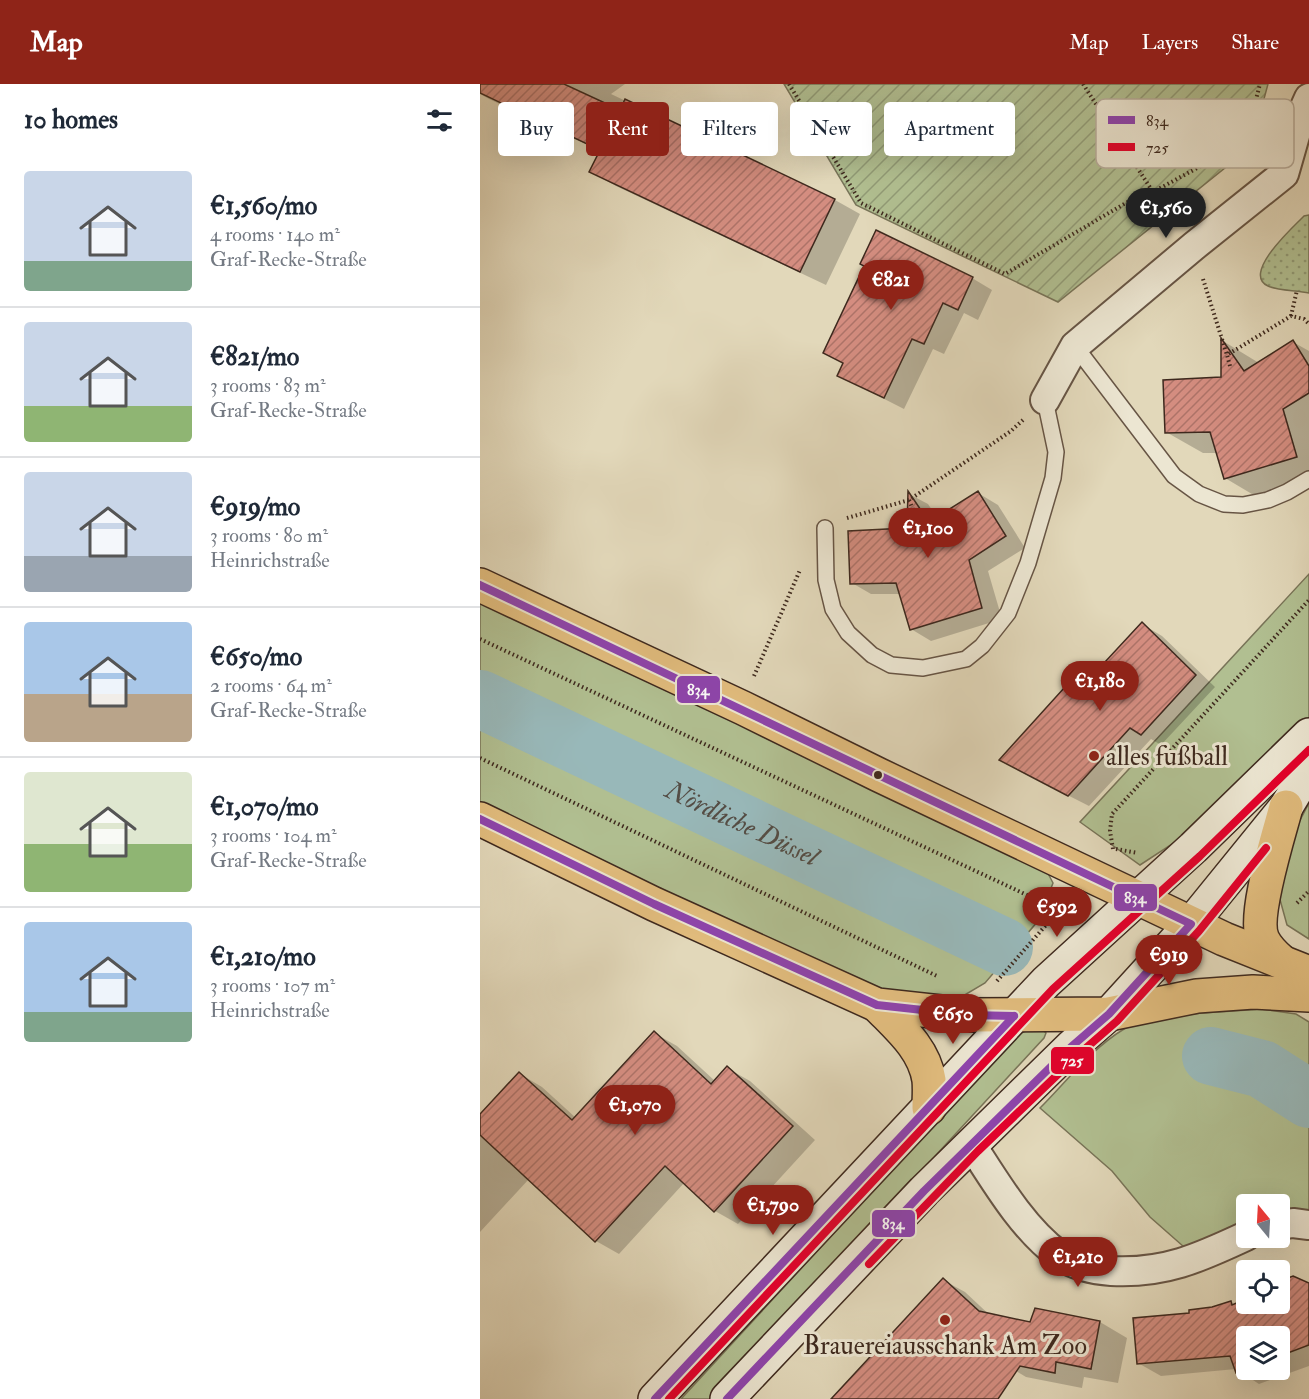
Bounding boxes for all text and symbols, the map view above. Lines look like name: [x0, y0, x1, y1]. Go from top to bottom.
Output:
text: Map: [30, 25, 83, 60]
text: Map: [1069, 29, 1109, 56]
text: Layers: [1142, 29, 1198, 56]
text: Share: [1231, 29, 1279, 56]
legend: [1096, 99, 1294, 168]
chip: Buy: [498, 102, 574, 156]
chip: Rent: [586, 102, 669, 156]
chip: Filters: [681, 102, 778, 156]
chip: New: [790, 102, 872, 156]
chip: Apartment: [884, 102, 1015, 156]
text: 10 homes: [24, 104, 118, 136]
icon: filters: [423, 104, 456, 137]
text: 834: [1146, 111, 1170, 131]
text: 725: [1146, 138, 1168, 158]
pin: €1,560: [1117, 188, 1215, 239]
text: €1,560/mo: [210, 190, 317, 222]
icon: home: [72, 195, 144, 267]
text: €1,560: [1140, 195, 1192, 220]
text: 4 rooms · 140 m²: [210, 222, 340, 247]
text: Graf-Recke-Straße: [210, 247, 367, 272]
pin: €821: [855, 260, 927, 311]
text: €821: [872, 267, 910, 292]
text: €821/mo: [210, 341, 299, 373]
icon: home: [72, 346, 144, 418]
text: 3 rooms · 83 m²: [210, 373, 326, 398]
text: Graf-Recke-Straße: [210, 398, 367, 423]
text: €919/mo: [210, 491, 300, 523]
icon: home: [72, 496, 144, 568]
pin: €1,100: [879, 508, 977, 559]
text: €1,100: [902, 515, 954, 540]
text: 3 rooms · 80 m²: [210, 523, 328, 548]
text: Heinrichstraße: [210, 548, 330, 573]
text: €650/mo: [210, 641, 302, 673]
icon: home: [72, 646, 144, 718]
pin: €1,180: [1051, 661, 1149, 712]
text: €1,180: [1075, 668, 1125, 693]
text: 2 rooms · 64 m²: [210, 673, 332, 698]
line badge: 834: [676, 675, 721, 704]
text: 834: [687, 680, 710, 700]
text: Graf-Recke-Straße: [210, 698, 367, 723]
place label: alles fußball: [1106, 741, 1228, 773]
marker: alles fußball: [1087, 749, 1101, 763]
unlabelled marker: [872, 769, 884, 781]
water label: Nördliche Düssel: [659, 773, 826, 875]
text: €1,070/mo: [210, 791, 319, 823]
icon: home: [72, 796, 144, 868]
text: 3 rooms · 104 m²: [210, 823, 337, 848]
text: Graf-Recke-Straße: [210, 848, 367, 873]
line badge: 834: [1113, 883, 1158, 912]
pin: €592: [1021, 887, 1093, 938]
text: 834: [1124, 888, 1147, 908]
text: €592: [1037, 894, 1077, 919]
pin: €919: [1133, 935, 1205, 986]
text: €1,210/mo: [210, 941, 316, 973]
text: €919: [1149, 942, 1189, 967]
icon: home: [72, 946, 144, 1018]
text: 3 rooms · 107 m²: [210, 973, 335, 998]
pin: €650: [917, 994, 989, 1045]
text: Heinrichstraße: [210, 998, 330, 1023]
text: €650: [933, 1001, 973, 1026]
line badge: 725: [1050, 1046, 1095, 1075]
text: 725: [1061, 1051, 1084, 1071]
pin: €1,070: [586, 1085, 684, 1136]
text: €1,070: [608, 1092, 662, 1117]
pin: €1,790: [724, 1185, 822, 1236]
text: €1,790: [747, 1192, 799, 1217]
north arrow: [1236, 1194, 1290, 1248]
map controls: [1236, 1194, 1290, 1380]
line badge: 834: [871, 1209, 916, 1238]
text: 834: [882, 1214, 905, 1234]
pin: €1,210: [1029, 1237, 1127, 1288]
text: €1,210: [1052, 1244, 1104, 1269]
button: locate: [1236, 1260, 1290, 1314]
marker: Brauereiausschank Am Zoo: [938, 1313, 952, 1327]
button: layers: [1236, 1326, 1290, 1380]
place label: Brauereiausschank Am Zoo: [803, 1330, 1087, 1362]

